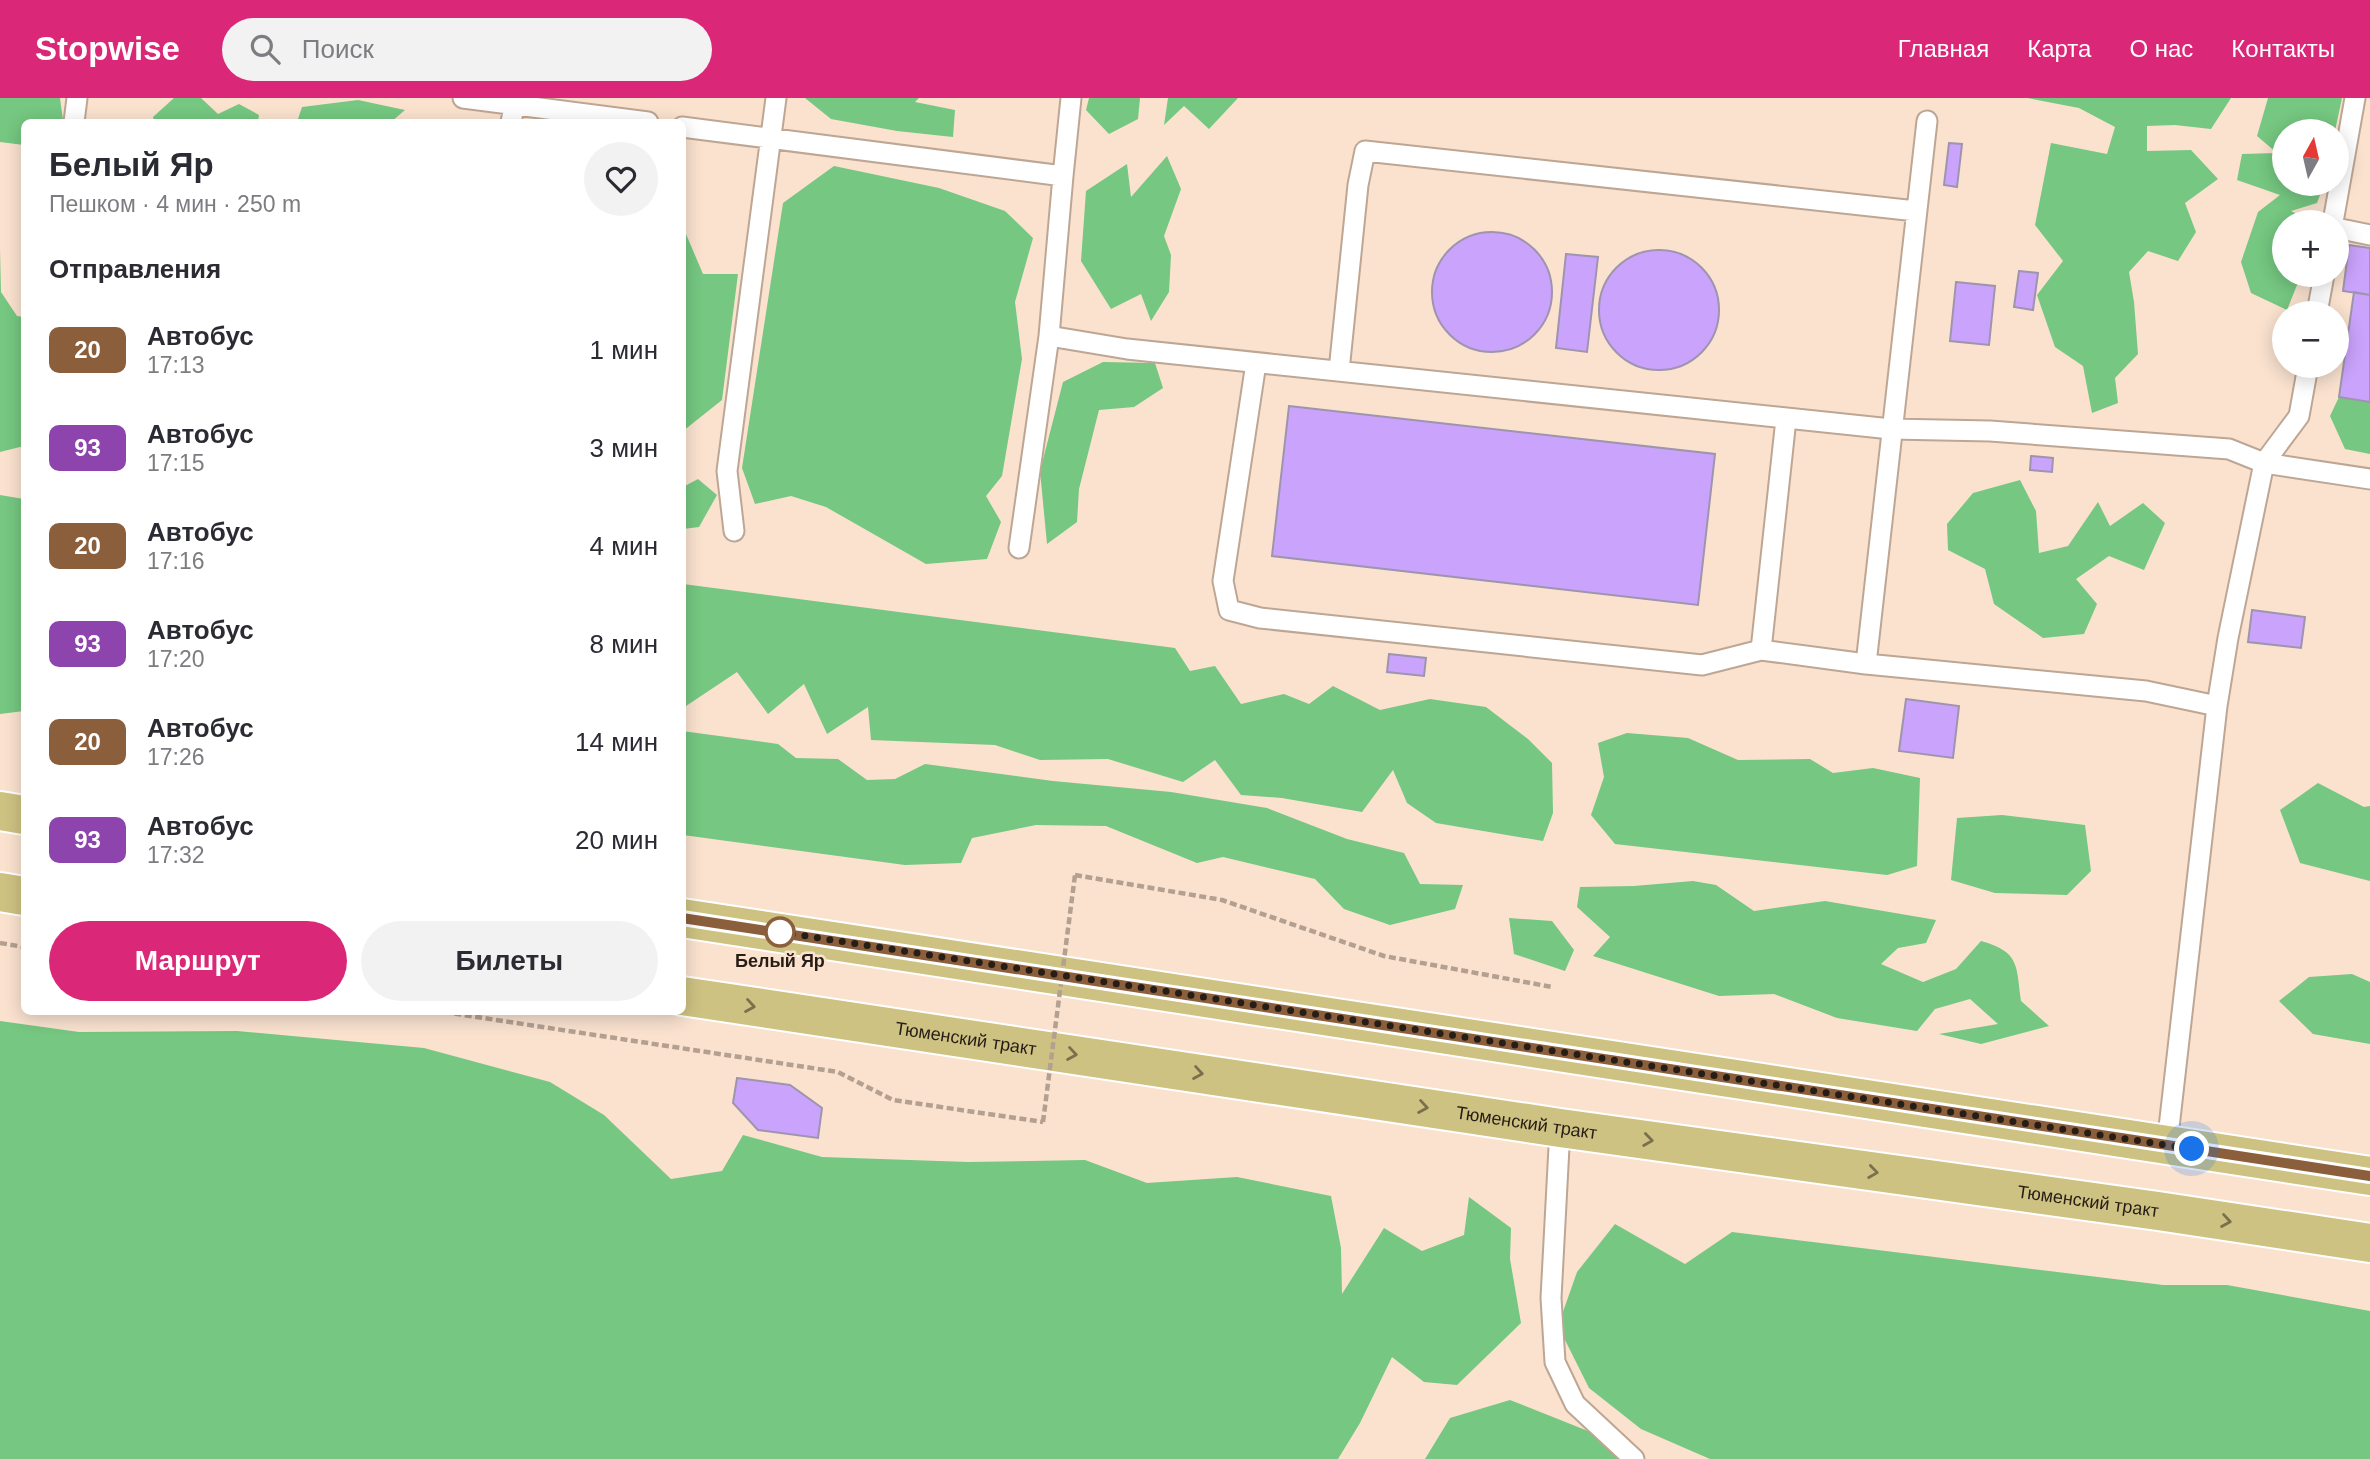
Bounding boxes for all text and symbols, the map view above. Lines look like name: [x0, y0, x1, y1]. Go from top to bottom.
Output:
search box: [222, 18, 712, 81]
text: Stopwise: [35, 30, 180, 67]
icon: search: [246, 30, 284, 68]
text: Поиск: [302, 34, 374, 64]
text: Главная: [1898, 35, 1989, 62]
text: Карта: [2027, 35, 2091, 62]
text: О нас: [2129, 35, 2193, 62]
text: Контакты: [2231, 35, 2335, 62]
north arrow: [2272, 119, 2348, 196]
map controls: [2272, 119, 2349, 378]
button: heart: [584, 142, 658, 216]
text: Белый Яр: [49, 146, 214, 183]
text: Пешком · 4 мин · 250 m: [49, 191, 301, 217]
button: +: [2272, 210, 2349, 287]
text: Отправления: [49, 254, 221, 284]
button: −: [2272, 301, 2349, 378]
text: Автобус: [147, 321, 254, 351]
text: 1 мин: [590, 335, 658, 365]
text: 20: [74, 336, 101, 363]
text: 17:13: [147, 352, 205, 378]
text: Автобус: [147, 419, 254, 449]
text: 3 мин: [590, 433, 658, 463]
text: 93: [74, 434, 101, 461]
text: 17:15: [147, 450, 205, 476]
text: Автобус: [147, 517, 254, 547]
text: 4 мин: [590, 531, 658, 561]
text: 20: [74, 532, 101, 559]
text: 17:16: [147, 548, 205, 574]
text: Автобус: [147, 615, 254, 645]
text: 8 мин: [590, 629, 658, 659]
text: 93: [74, 630, 101, 657]
text: 17:20: [147, 646, 205, 672]
text: Автобус: [147, 713, 254, 743]
text: 14 мин: [575, 727, 658, 757]
text: 20: [74, 728, 101, 755]
text: 17:26: [147, 744, 205, 770]
text: Автобус: [147, 811, 254, 841]
text: 20 мин: [575, 825, 658, 855]
text: 93: [74, 826, 101, 853]
text: 17:32: [147, 842, 205, 868]
marker: Белый Яр: [765, 917, 795, 947]
button: Маршрут: [49, 921, 347, 1001]
button: Билеты: [361, 921, 658, 1001]
place label: Белый Яр: [735, 951, 825, 971]
one-way arrow: [744, 998, 756, 1013]
street label: Тюменский тракт: [894, 1018, 1038, 1059]
one-way arrow: [1066, 1047, 1078, 1062]
one-way arrow: [1192, 1066, 1204, 1081]
one-way arrow: [1417, 1100, 1429, 1115]
street label: Тюменский тракт: [1455, 1102, 1598, 1143]
your location: [2174, 1131, 2209, 1166]
one-way arrow: [1642, 1133, 1654, 1148]
one-way arrow: [1867, 1164, 1879, 1179]
street label: Тюменский тракт: [2016, 1182, 2160, 1221]
one-way arrow: [2220, 1213, 2232, 1228]

